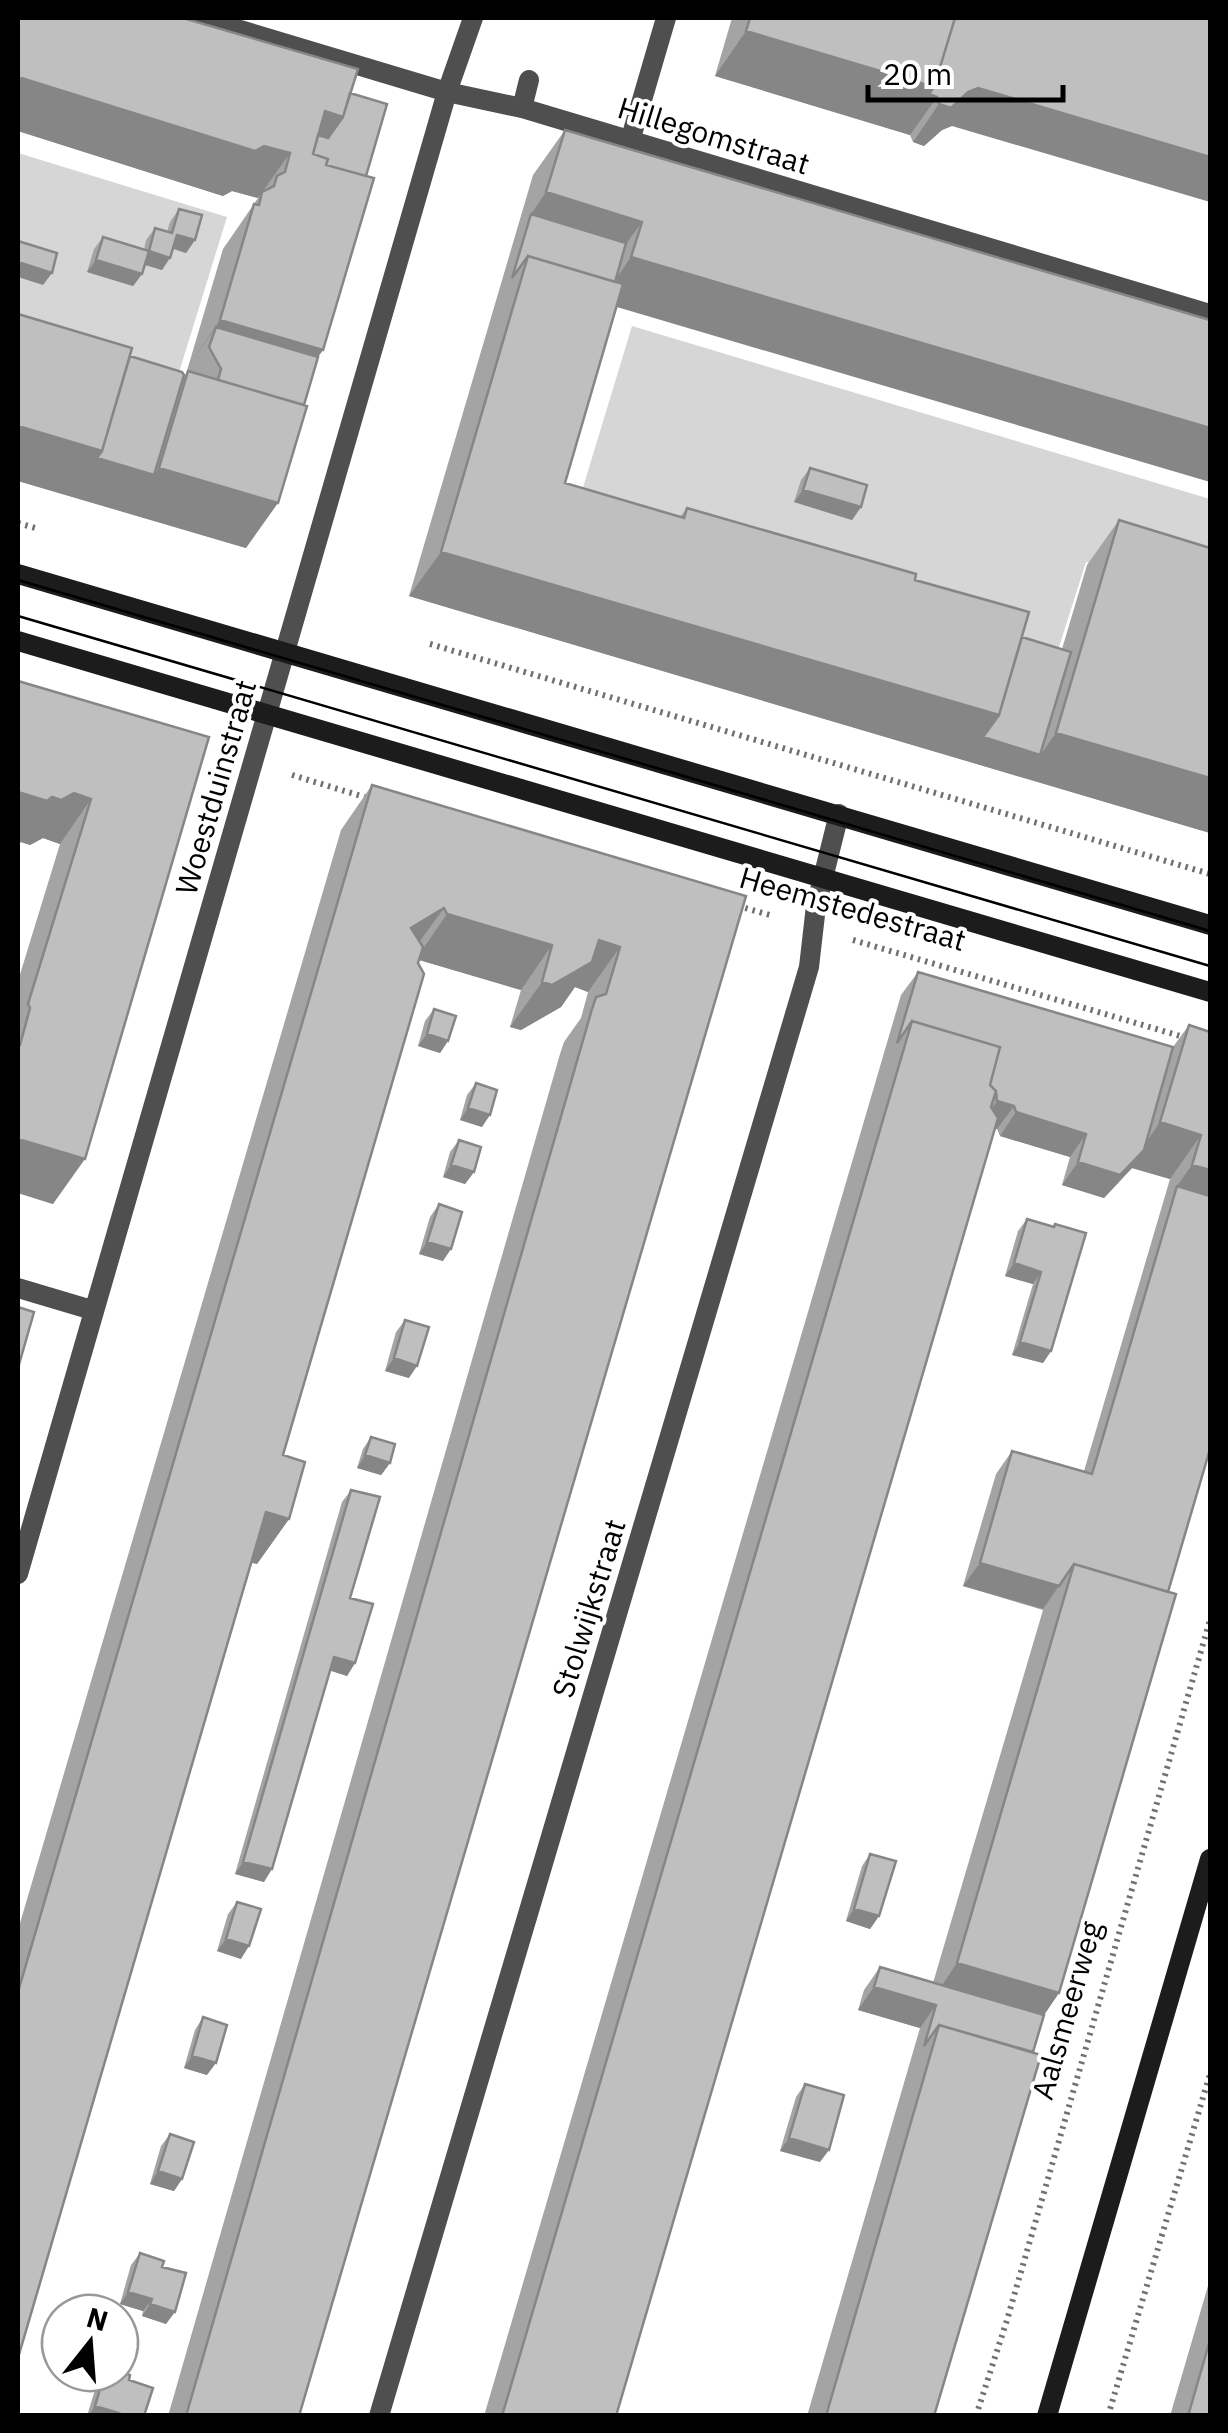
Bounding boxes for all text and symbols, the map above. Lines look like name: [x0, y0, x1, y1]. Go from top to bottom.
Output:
scale bar: [868, 40, 1063, 102]
text: 20 m: [883, 54, 952, 93]
street label: Hillegomstraat: [613, 87, 815, 183]
street label: Woestduinstraat: [166, 675, 264, 899]
street label: Heemstedestraat: [735, 857, 971, 959]
street label: Stolwijkstraat: [542, 1514, 634, 1702]
street label: Aalsmeerweg: [1022, 1916, 1110, 2104]
north arrow: [40, 2293, 140, 2393]
text: N: [82, 2298, 113, 2339]

